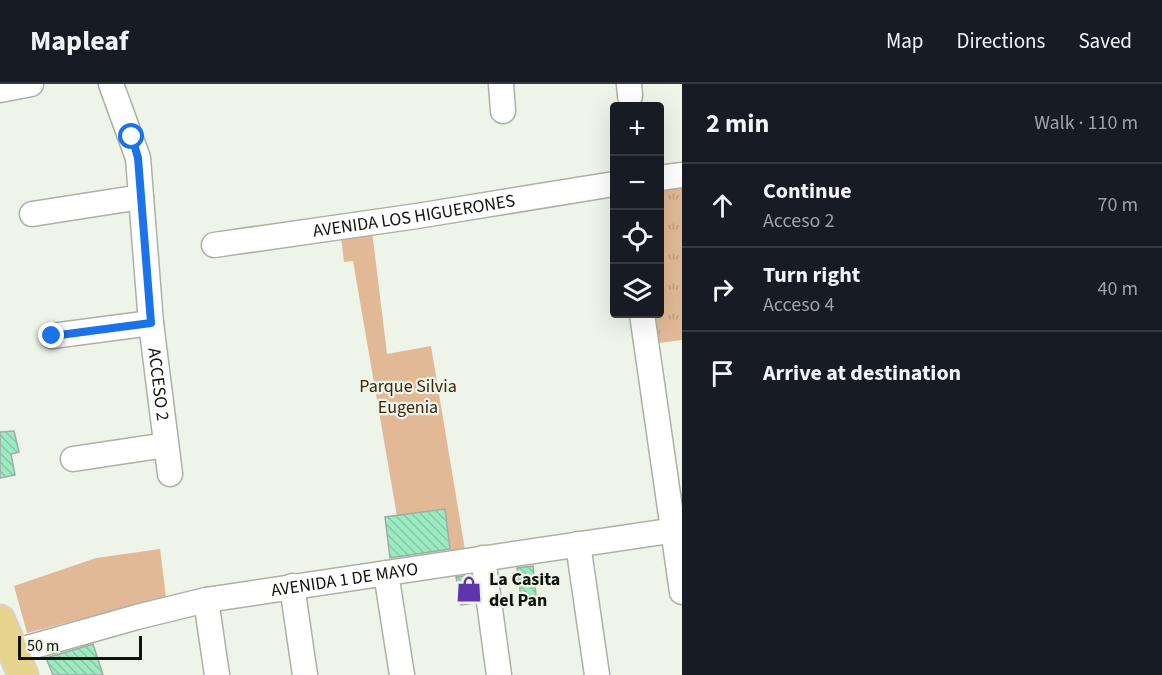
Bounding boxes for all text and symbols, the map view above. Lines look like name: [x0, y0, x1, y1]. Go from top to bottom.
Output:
text: Mapleaf: [30, 21, 129, 61]
text: Map: [886, 26, 924, 56]
text: Directions: [957, 26, 1045, 56]
text: Saved: [1078, 26, 1132, 56]
map controls: [610, 102, 664, 318]
button: +: [610, 102, 664, 156]
text: 2 min: [706, 105, 769, 142]
text: Walk · 110 m: [1034, 109, 1138, 137]
route start: [118, 123, 144, 149]
button: −: [610, 156, 664, 210]
text: Continue: [763, 175, 852, 207]
street label: AVENIDA LOS HIGUERONES: [311, 188, 517, 243]
icon: ahead: [706, 189, 739, 222]
text: 70 m: [1098, 191, 1138, 219]
text: Acceso 2: [763, 207, 834, 235]
button: locate: [610, 210, 664, 264]
text: Turn right: [763, 259, 860, 291]
button: layers: [610, 264, 664, 318]
icon: right: [706, 273, 739, 306]
text: 40 m: [1098, 275, 1138, 303]
text: Acceso 4: [763, 291, 834, 319]
route end: [38, 322, 64, 348]
street label: ACCESO 2: [142, 346, 176, 422]
icon: arrive: [706, 357, 739, 390]
text: Arrive at destination: [763, 357, 961, 389]
park label: Parque Silvia Eugenia: [359, 374, 457, 420]
street label: AVENIDA 1 DE MAYO: [269, 556, 420, 603]
place label: La Casita del Pan: [489, 567, 560, 613]
shop icon: La Casita del Pan: [454, 574, 484, 604]
scale bar: [18, 633, 142, 660]
text: 50 m: [27, 635, 59, 657]

